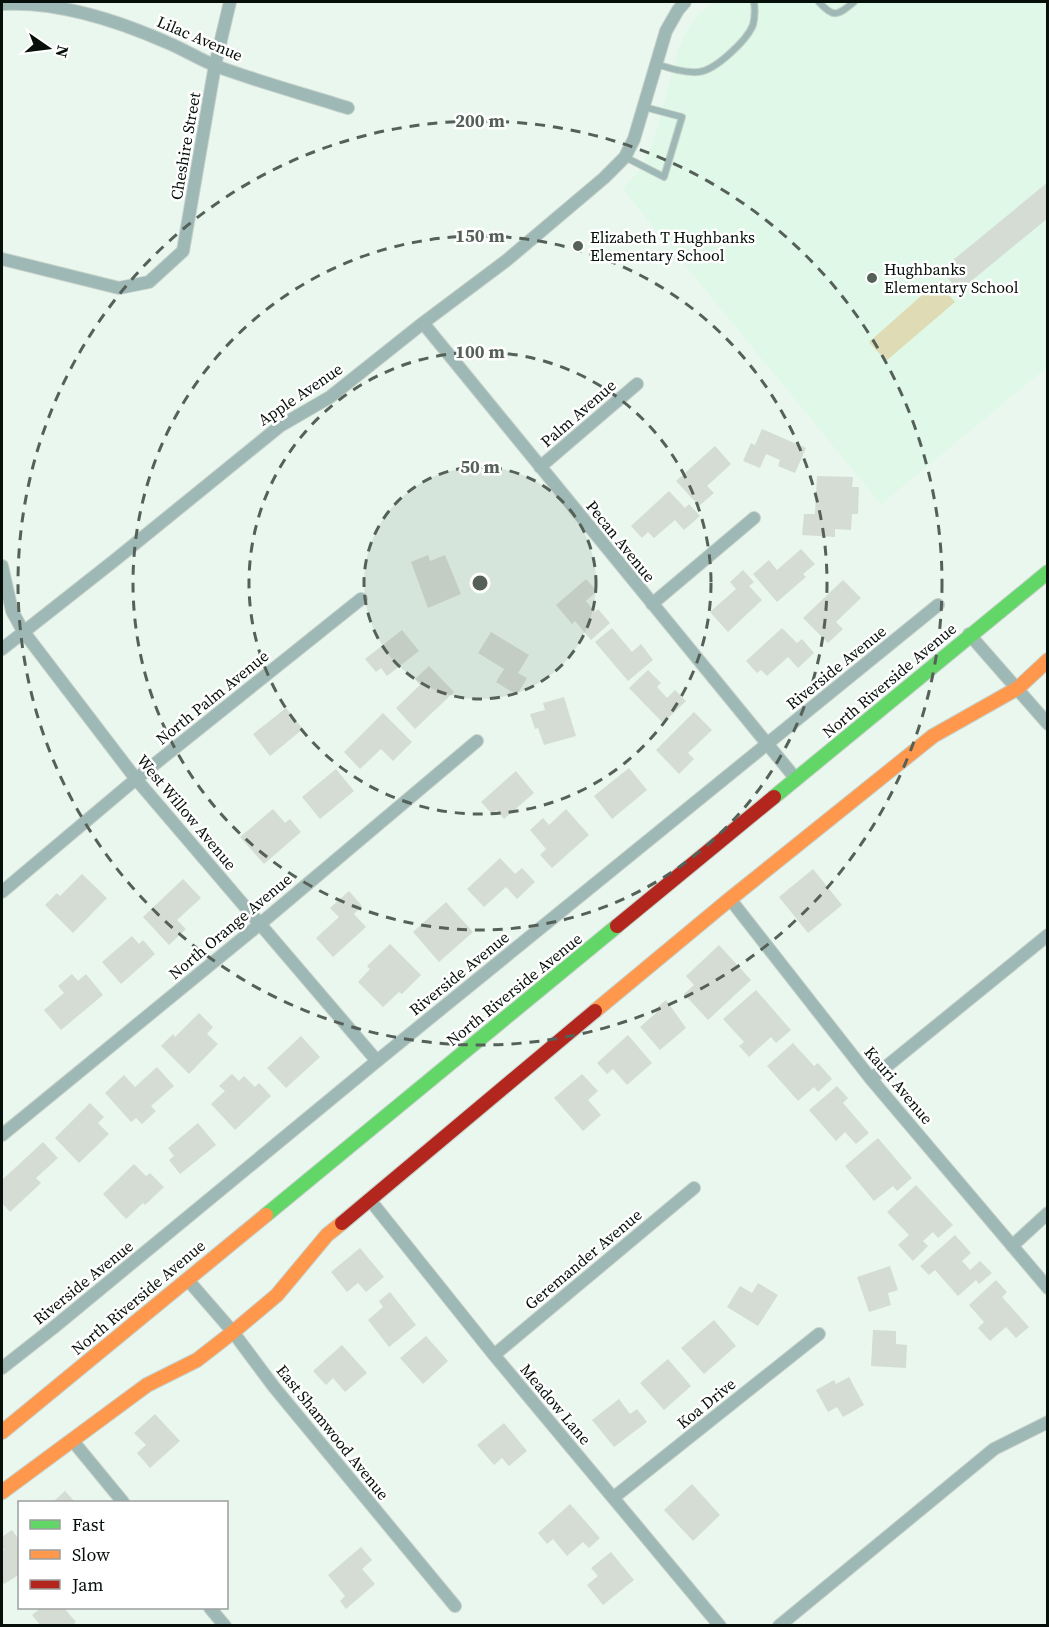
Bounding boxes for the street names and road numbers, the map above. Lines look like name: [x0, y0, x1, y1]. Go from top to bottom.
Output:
street label: Lilac Avenue: [154, 10, 246, 66]
street label: Cheshire Street: [165, 90, 205, 202]
street label: Apple Avenue: [253, 358, 347, 430]
street label: Palm Avenue: [536, 374, 620, 452]
street label: Pecan Avenue: [581, 496, 661, 586]
street label: North Riverside Avenue: [817, 617, 961, 743]
street label: Riverside Avenue: [781, 620, 891, 714]
street label: North Palm Avenue: [151, 645, 273, 749]
street label: West Willow Avenue: [132, 750, 242, 874]
street label: North Orange Avenue: [164, 868, 296, 984]
street label: Riverside Avenue: [404, 926, 514, 1020]
street label: North Riverside Avenue: [442, 927, 586, 1051]
street label: Kauri Avenue: [860, 1041, 938, 1129]
street label: Geremander Avenue: [520, 1204, 646, 1314]
street label: North Riverside Avenue: [66, 1234, 210, 1360]
street label: Riverside Avenue: [28, 1235, 138, 1329]
street label: Meadow Lane: [516, 1359, 596, 1449]
street label: East Shamwood Avenue: [272, 1360, 394, 1504]
street label: Koa Drive: [672, 1373, 740, 1433]

